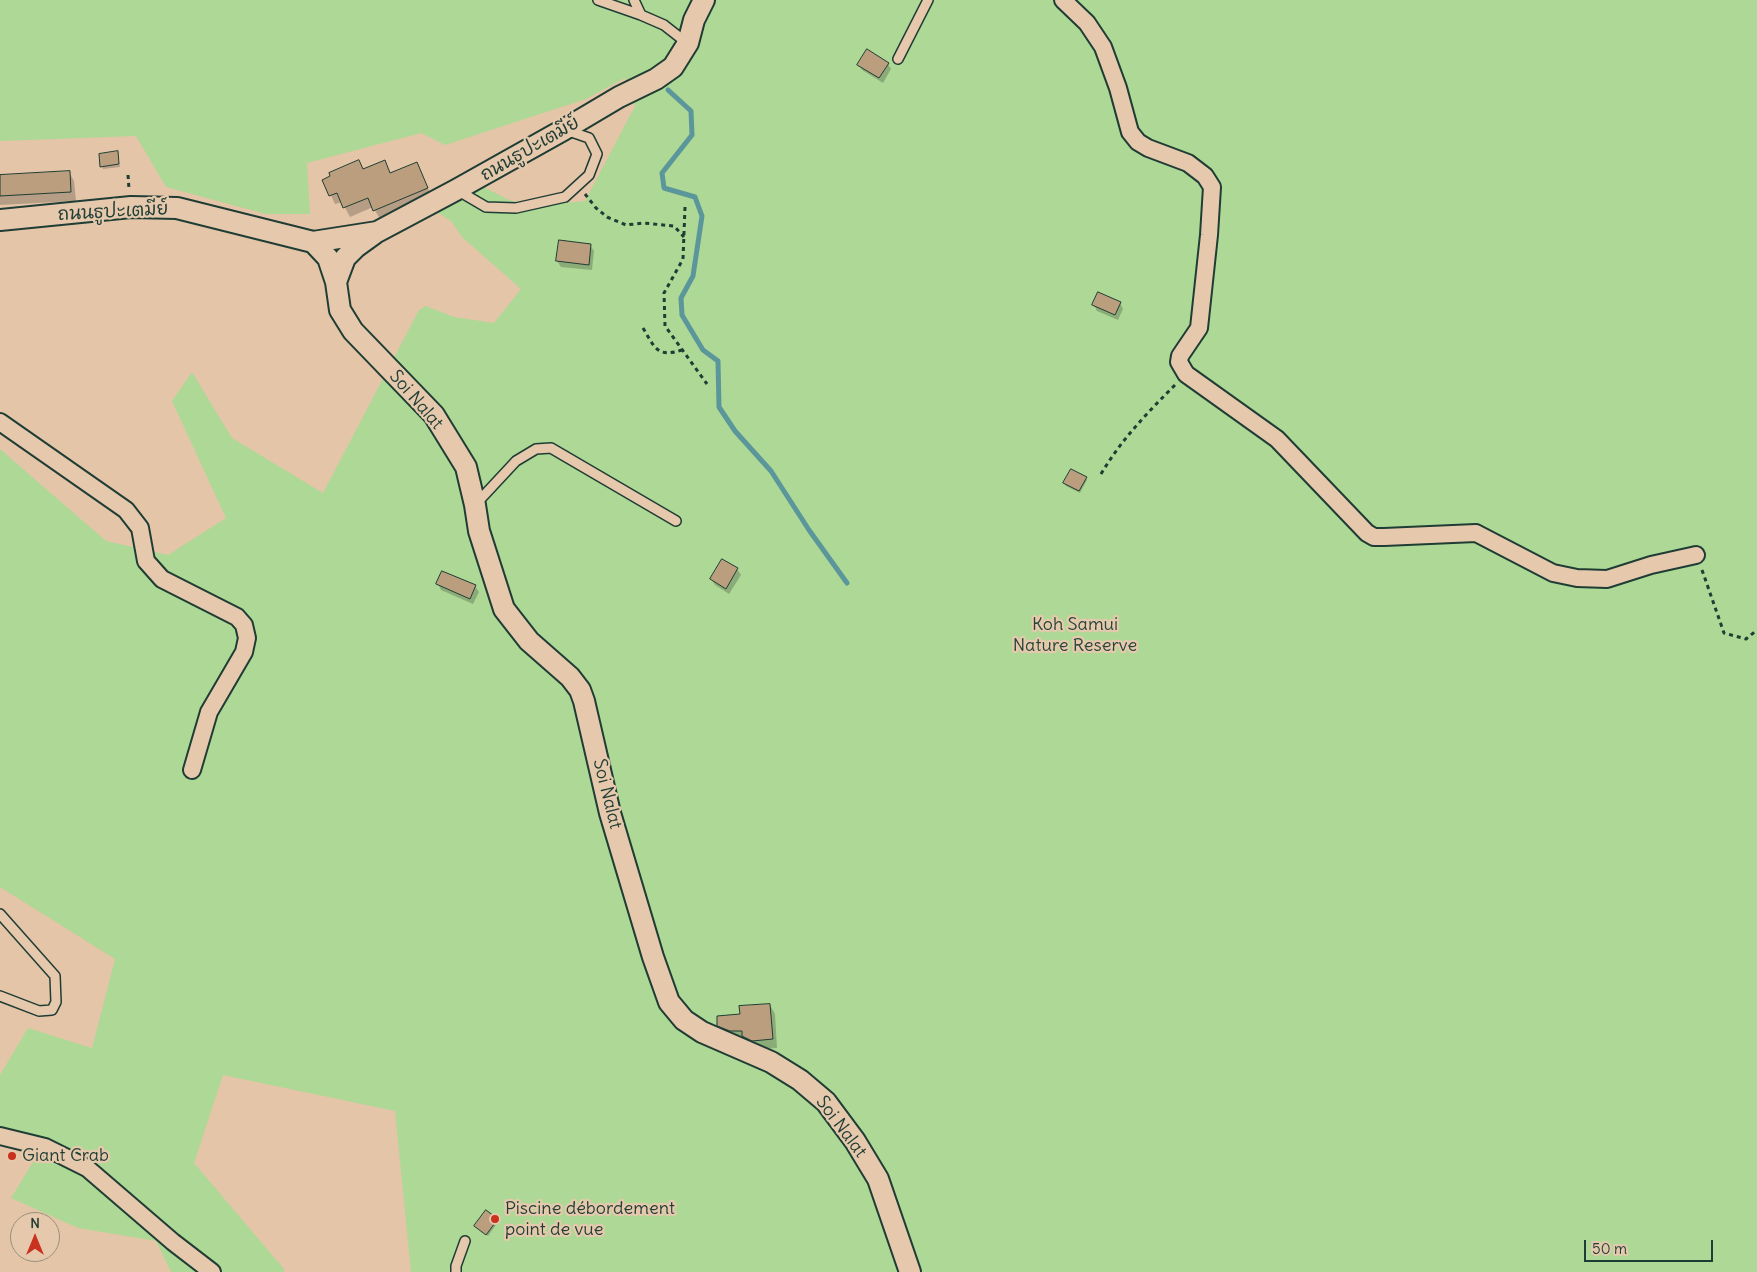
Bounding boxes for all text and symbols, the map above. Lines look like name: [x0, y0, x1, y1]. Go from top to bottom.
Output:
street label: ถนนธูปะเตมีย์: [477, 112, 583, 186]
street label: ถนนธูปะเตมีย์: [57, 198, 169, 226]
street label: Soi Nalat: [384, 366, 448, 434]
park label: Koh Samui Nature Reserve: [1013, 614, 1137, 656]
street label: Soi Nalat: [588, 757, 626, 831]
street label: Soi Nalat: [811, 1092, 871, 1162]
place label: Giant Crab: [22, 1145, 109, 1167]
marker: Giant Crab: [6, 1150, 18, 1162]
place label: Piscine débordement point de vue: [505, 1198, 675, 1240]
north arrow: [10, 1212, 60, 1262]
marker: Piscine débordement point de vue: [489, 1213, 501, 1225]
text: N: [30, 1214, 40, 1232]
scale bar: [1587, 1230, 1716, 1262]
text: 50 m: [1592, 1239, 1627, 1258]

